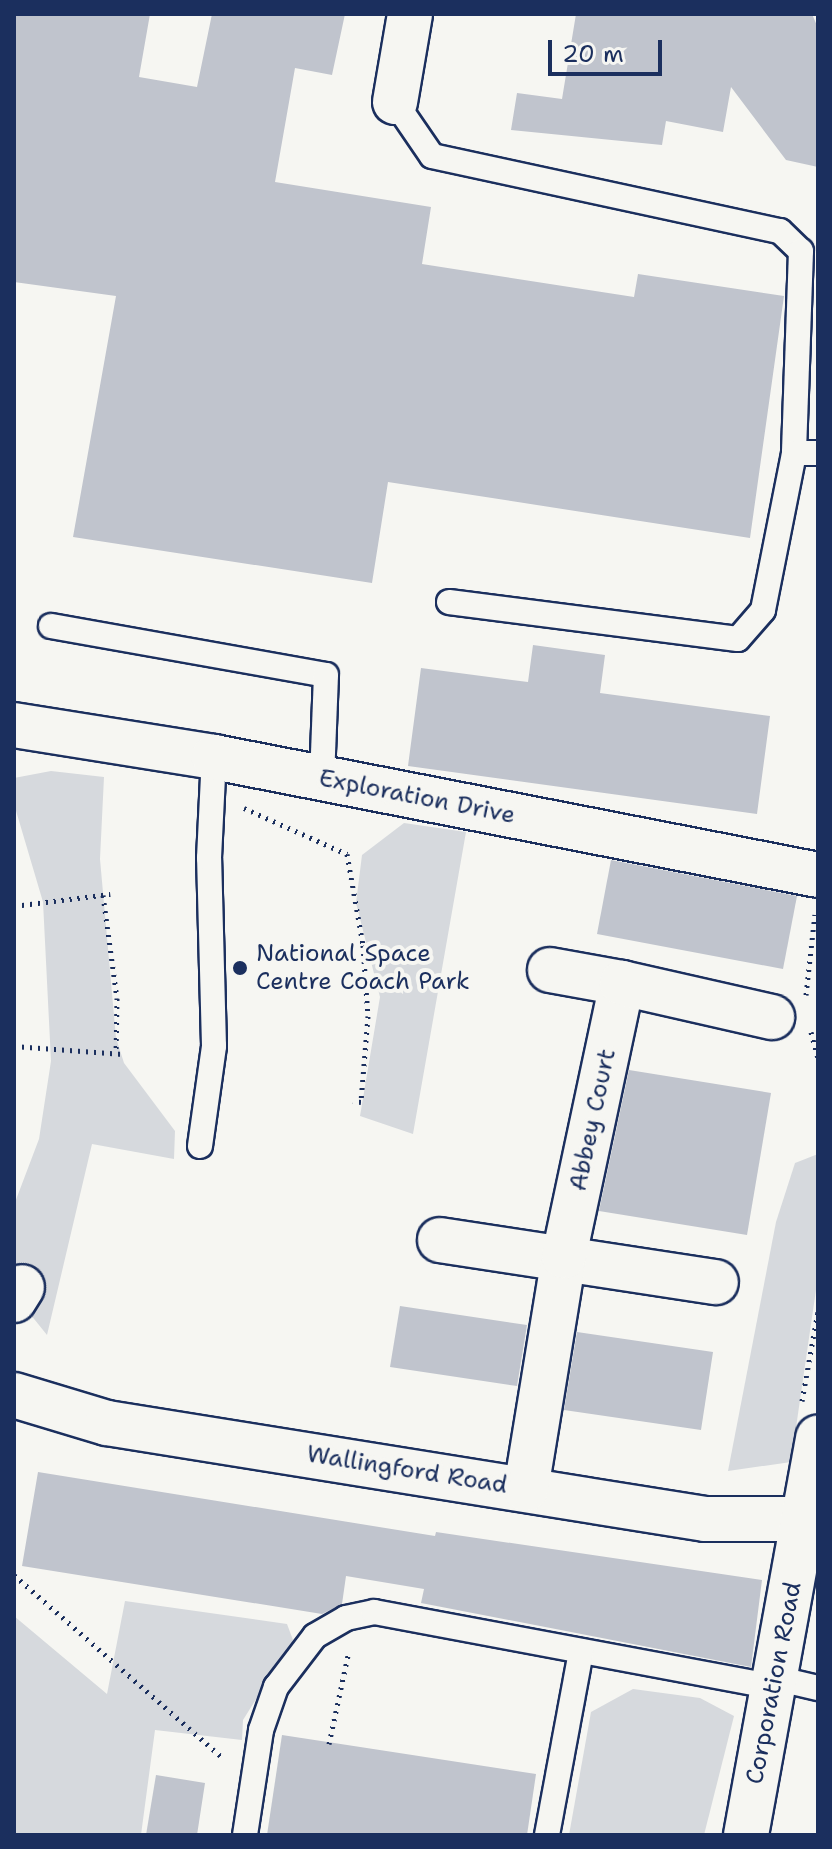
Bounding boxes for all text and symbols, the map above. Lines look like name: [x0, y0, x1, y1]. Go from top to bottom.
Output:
scale bar: [552, 24, 666, 74]
text: 20 m: [562, 38, 624, 70]
street label: Exploration Drive: [316, 764, 518, 830]
place label: National Space Centre Coach Park: [256, 940, 470, 996]
marker: National Space Centre Coach Park: [231, 959, 249, 977]
street label: Abbey Court: [564, 1046, 622, 1194]
street label: Wallingford Road: [305, 1440, 509, 1500]
street label: Corporation Road: [740, 1579, 808, 1787]

